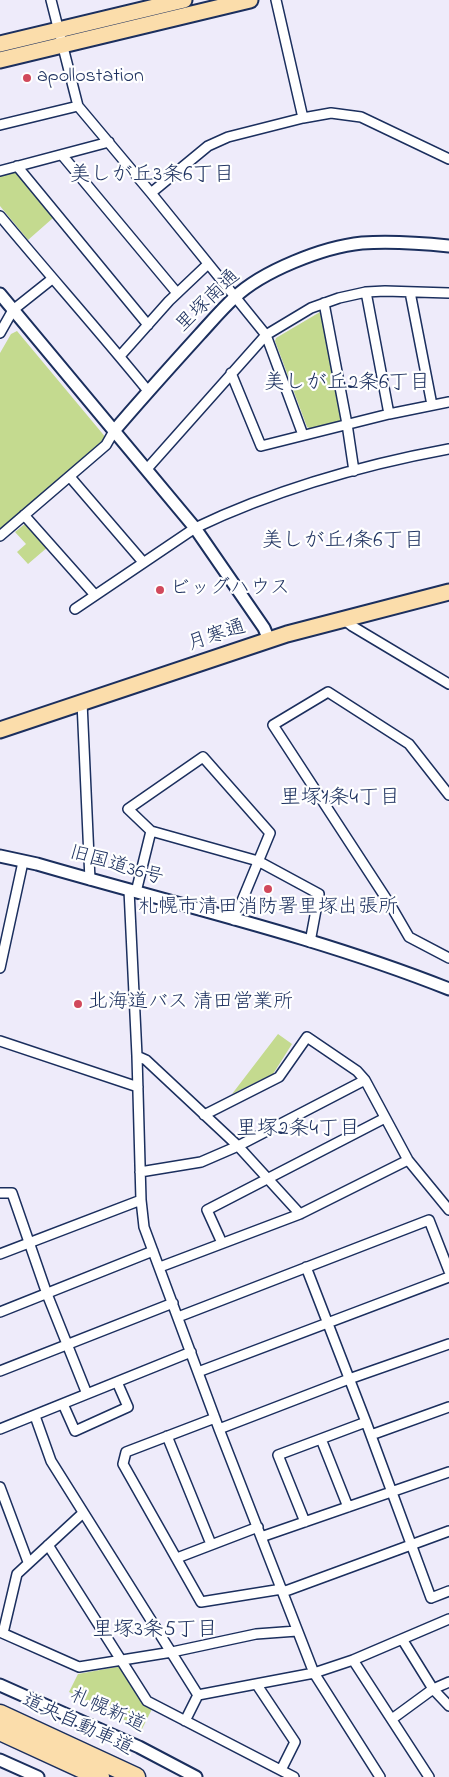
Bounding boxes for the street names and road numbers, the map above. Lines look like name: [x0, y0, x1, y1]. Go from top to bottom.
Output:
street label: 里塚南通: [172, 266, 246, 338]
street label: 月寒通: [185, 616, 249, 658]
street label: 旧国道36号: [66, 842, 166, 892]
street label: 札幌新道: [66, 1685, 148, 1739]
street label: 道央自動車道: [18, 1690, 136, 1762]

